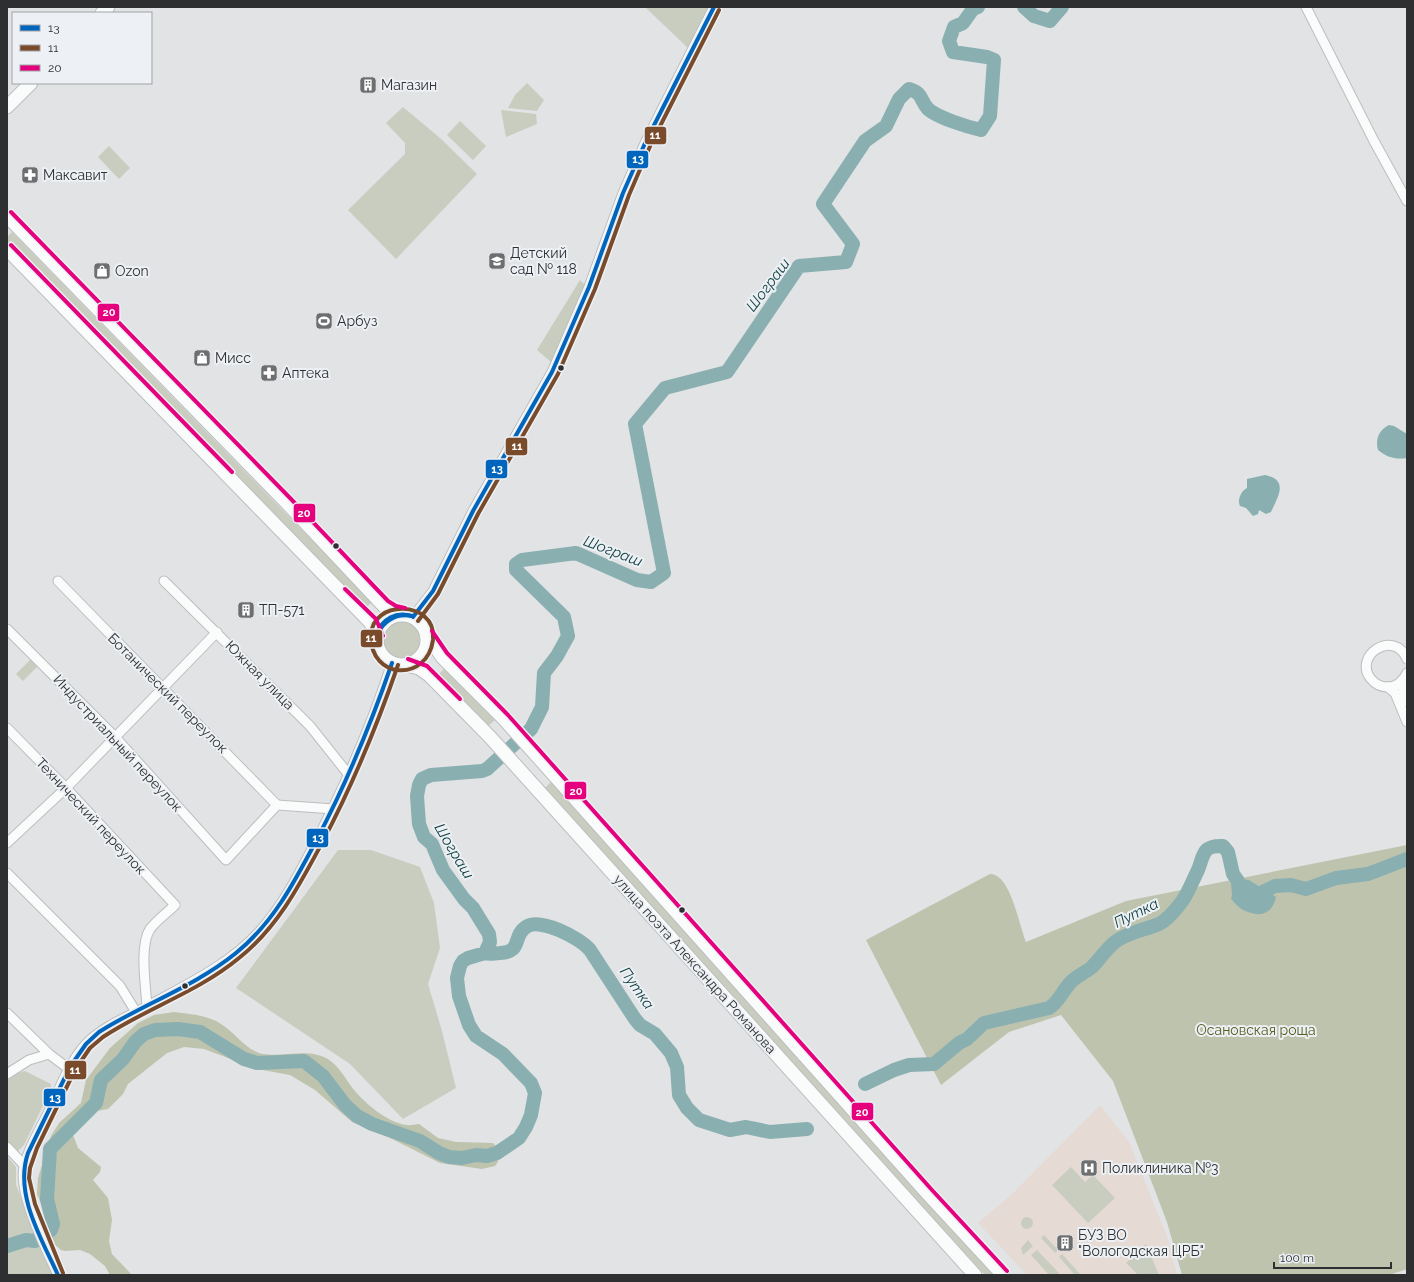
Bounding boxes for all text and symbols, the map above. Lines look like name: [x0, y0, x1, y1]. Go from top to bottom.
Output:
legend: [12, 12, 152, 84]
text: 13: [48, 21, 60, 35]
text: 11: [48, 41, 58, 55]
text: 20: [48, 61, 62, 75]
building icon: Магазин: [358, 75, 378, 95]
place label: Магазин: [381, 77, 437, 93]
line badge: 11: [644, 126, 667, 145]
text: 11: [650, 129, 661, 142]
line badge: 13: [626, 150, 649, 169]
text: 13: [632, 153, 644, 166]
pharmacy icon: Максавит: [20, 165, 40, 185]
place label: Максавит: [43, 167, 108, 183]
place label: Детский сад № 118: [510, 245, 577, 277]
school or university icon: Детский сад № 118: [487, 251, 507, 271]
water label: Шограш: [742, 254, 794, 315]
shop icon: Ozon: [92, 261, 112, 281]
place label: Ozon: [115, 263, 149, 279]
line badge: 20: [97, 303, 120, 322]
text: 20: [103, 306, 116, 319]
sports icon: Арбуз: [314, 311, 334, 331]
place label: Арбуз: [337, 313, 377, 329]
shop icon: Мисс: [192, 348, 212, 368]
place label: Мисс: [215, 350, 251, 366]
pharmacy icon: Аптека: [259, 363, 279, 383]
unlabelled marker: [556, 363, 566, 373]
place label: Аптека: [282, 365, 329, 381]
line badge: 11: [505, 437, 528, 456]
text: 11: [512, 440, 523, 453]
line badge: 13: [485, 459, 508, 479]
text: 13: [491, 463, 503, 476]
line badge: 20: [293, 503, 316, 523]
text: 20: [298, 507, 311, 520]
water label: Шограш: [581, 532, 646, 571]
unlabelled marker: [331, 541, 341, 551]
building icon: ТП-571: [236, 600, 256, 620]
place label: ТП-571: [259, 602, 305, 618]
line badge: 11: [360, 629, 383, 648]
street label: Ботанический переулок: [105, 630, 231, 756]
text: 11: [366, 632, 377, 645]
street label: Южная улица: [222, 637, 298, 713]
street label: Индустриальный переулок: [50, 671, 186, 815]
street label: Технический переулок: [33, 754, 149, 878]
line badge: 20: [564, 781, 587, 800]
text: 20: [570, 785, 583, 798]
water label: Шограш: [430, 820, 478, 883]
line badge: 13: [306, 828, 329, 848]
text: 13: [312, 832, 324, 845]
street label: улица поэта Александра Романова: [611, 871, 779, 1057]
water label: Путка: [1111, 895, 1161, 931]
unlabelled marker: [677, 905, 687, 915]
water label: Путка: [616, 963, 658, 1013]
unlabelled marker: [180, 981, 190, 991]
park label: Осановская роща: [1196, 1022, 1316, 1038]
line badge: 11: [64, 1060, 87, 1080]
text: 11: [70, 1064, 81, 1077]
line badge: 13: [43, 1088, 66, 1107]
text: 13: [49, 1092, 61, 1105]
line badge: 20: [851, 1102, 874, 1121]
text: 20: [856, 1106, 869, 1119]
hospital icon: Поликлиника №3: [1079, 1158, 1099, 1178]
place label: Поликлиника №3: [1102, 1160, 1219, 1176]
place label: БУЗ ВО "Вологодская ЦРБ": [1078, 1227, 1204, 1259]
building icon: БУЗ ВО "Вологодская ЦРБ": [1055, 1233, 1075, 1253]
scale bar: [1274, 1244, 1391, 1270]
text: 100 m: [1280, 1251, 1314, 1265]

